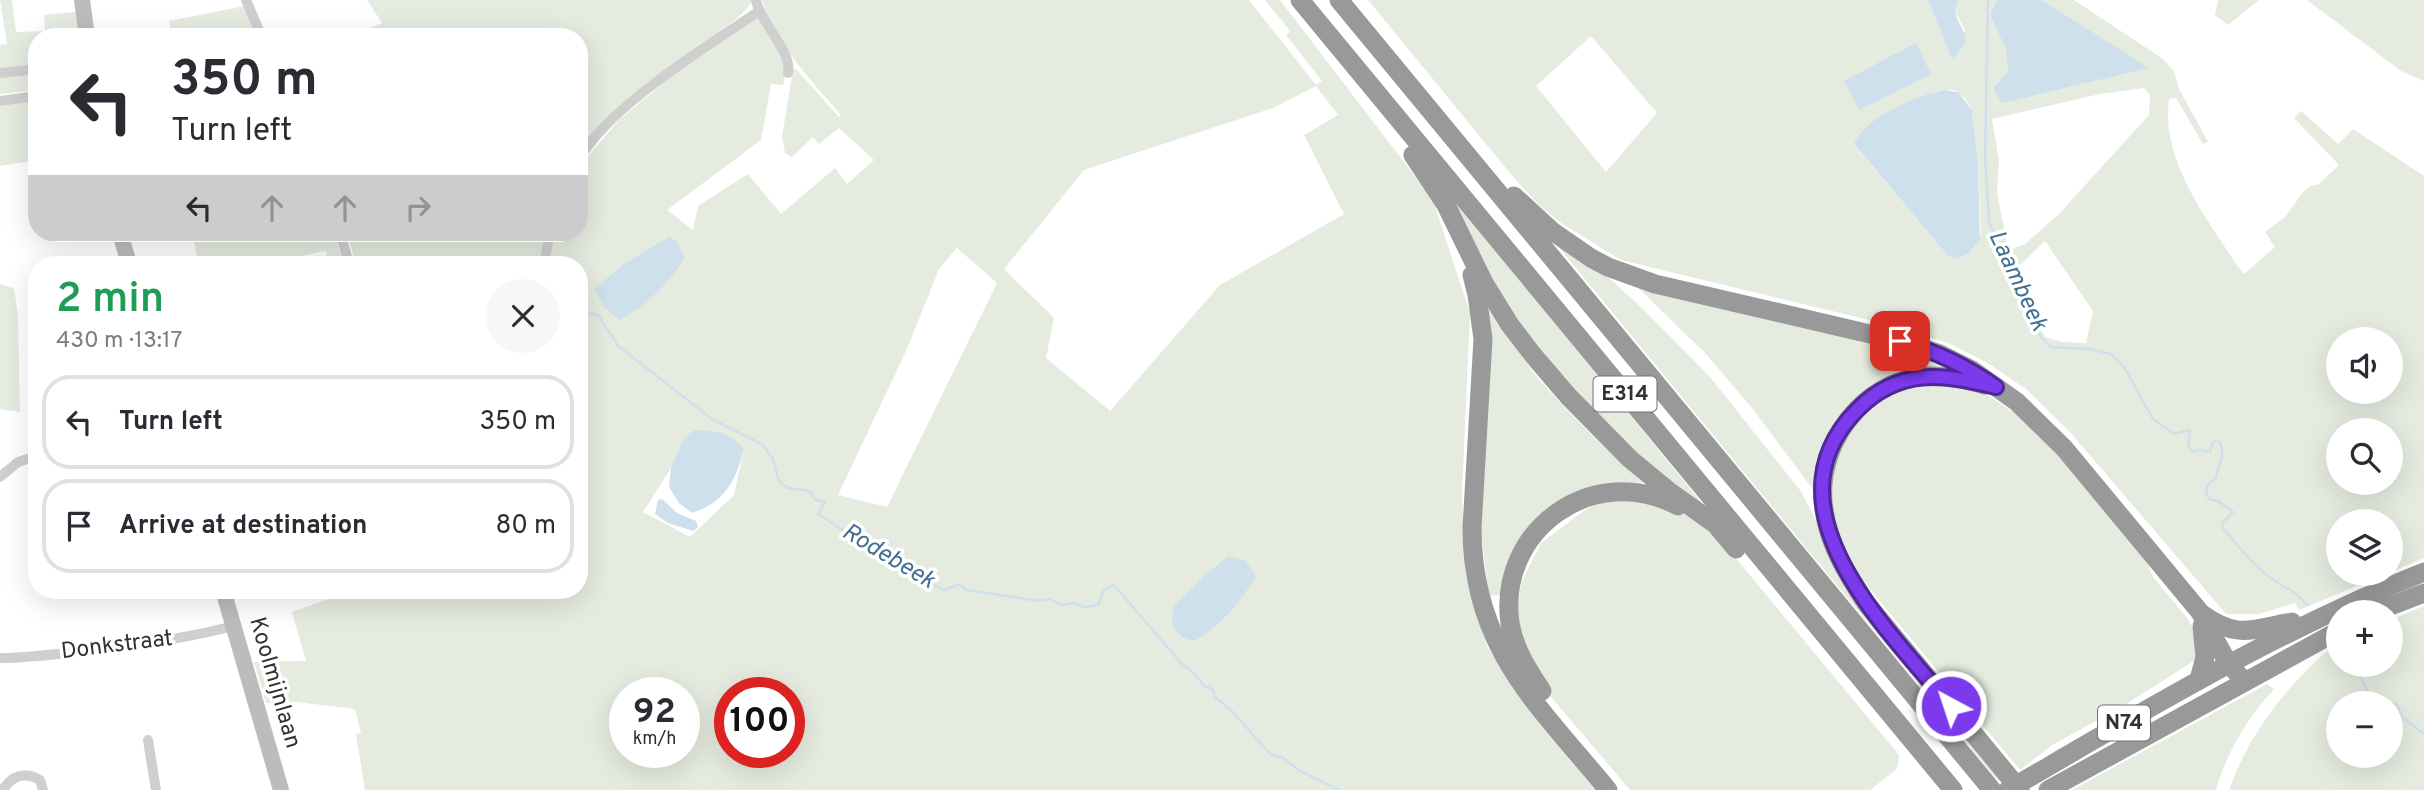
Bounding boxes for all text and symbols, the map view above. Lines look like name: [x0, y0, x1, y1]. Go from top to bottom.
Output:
text: 350 m: [171, 51, 318, 113]
icon: left: [56, 56, 147, 147]
text: Turn left: [171, 112, 292, 152]
icon: left: [180, 189, 218, 227]
icon: ahead: [253, 189, 291, 227]
icon: ahead: [326, 189, 364, 227]
icon: right: [399, 189, 437, 227]
water label: Laambeek: [1981, 226, 2054, 337]
text: 2 min: [56, 274, 164, 327]
button: close: [486, 279, 560, 353]
pin: [1870, 311, 1930, 371]
icon: arrive: [1881, 322, 1919, 360]
text: 430 m · 13:17: [56, 327, 182, 356]
map controls: [2326, 327, 2403, 768]
button: sound: [2326, 327, 2403, 404]
road number: E314: [1594, 376, 1656, 412]
icon: left: [60, 403, 98, 441]
text: Turn left: [119, 406, 223, 439]
text: 350 m: [479, 406, 556, 439]
button: search: [2326, 418, 2403, 495]
icon: arrive: [60, 507, 98, 545]
button: layers: [2326, 509, 2403, 586]
text: Arrive at destination: [119, 510, 367, 543]
text: 80 m: [496, 510, 556, 543]
water label: Rodebeek: [836, 518, 941, 597]
button: +: [2326, 600, 2403, 677]
street label: Koolmijnlaan: [241, 614, 307, 752]
street label: Donkstraat: [59, 625, 175, 667]
position arrow: [1914, 669, 1988, 743]
speed limit sign: 100: [714, 677, 805, 768]
text: 92: [633, 691, 676, 735]
button: −: [2326, 691, 2403, 768]
road number: N74: [2098, 706, 2150, 740]
text: km/h: [633, 728, 676, 751]

